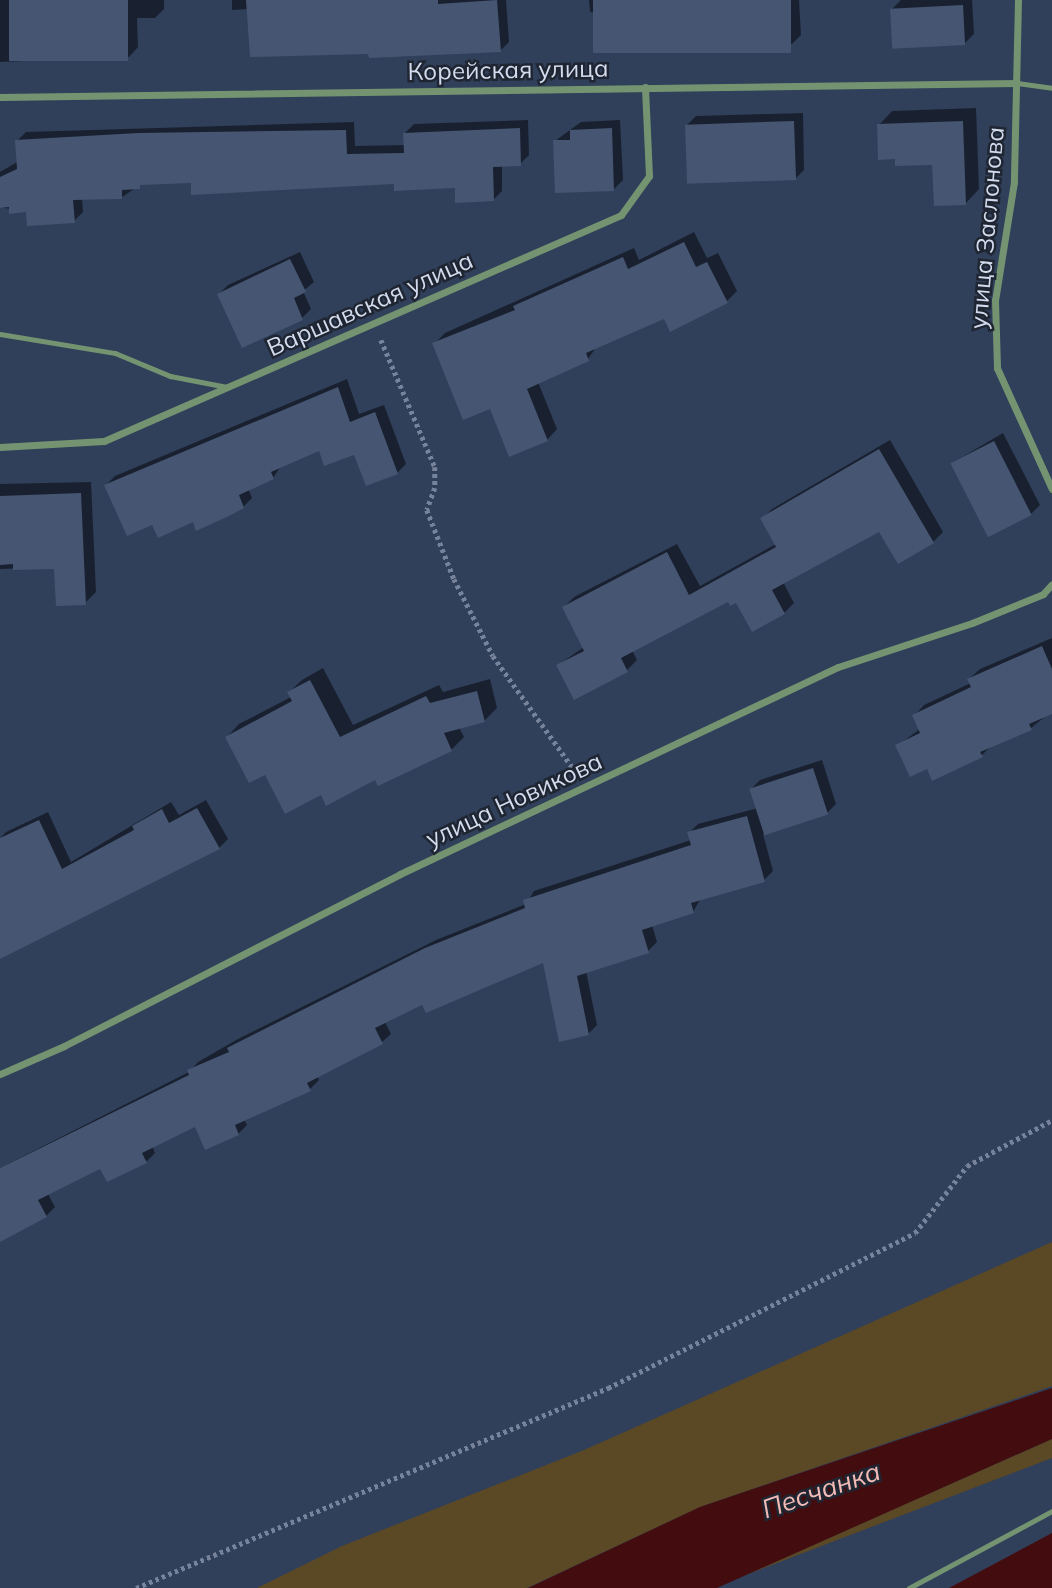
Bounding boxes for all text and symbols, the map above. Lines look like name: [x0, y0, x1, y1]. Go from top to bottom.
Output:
street label: Корейская улица: [407, 54, 609, 86]
street label: улица Заслонова: [964, 126, 1010, 330]
street label: Варшавская улица: [263, 246, 477, 362]
street label: улица Новикова: [421, 747, 607, 853]
water label: Песчанка: [758, 1455, 884, 1525]

